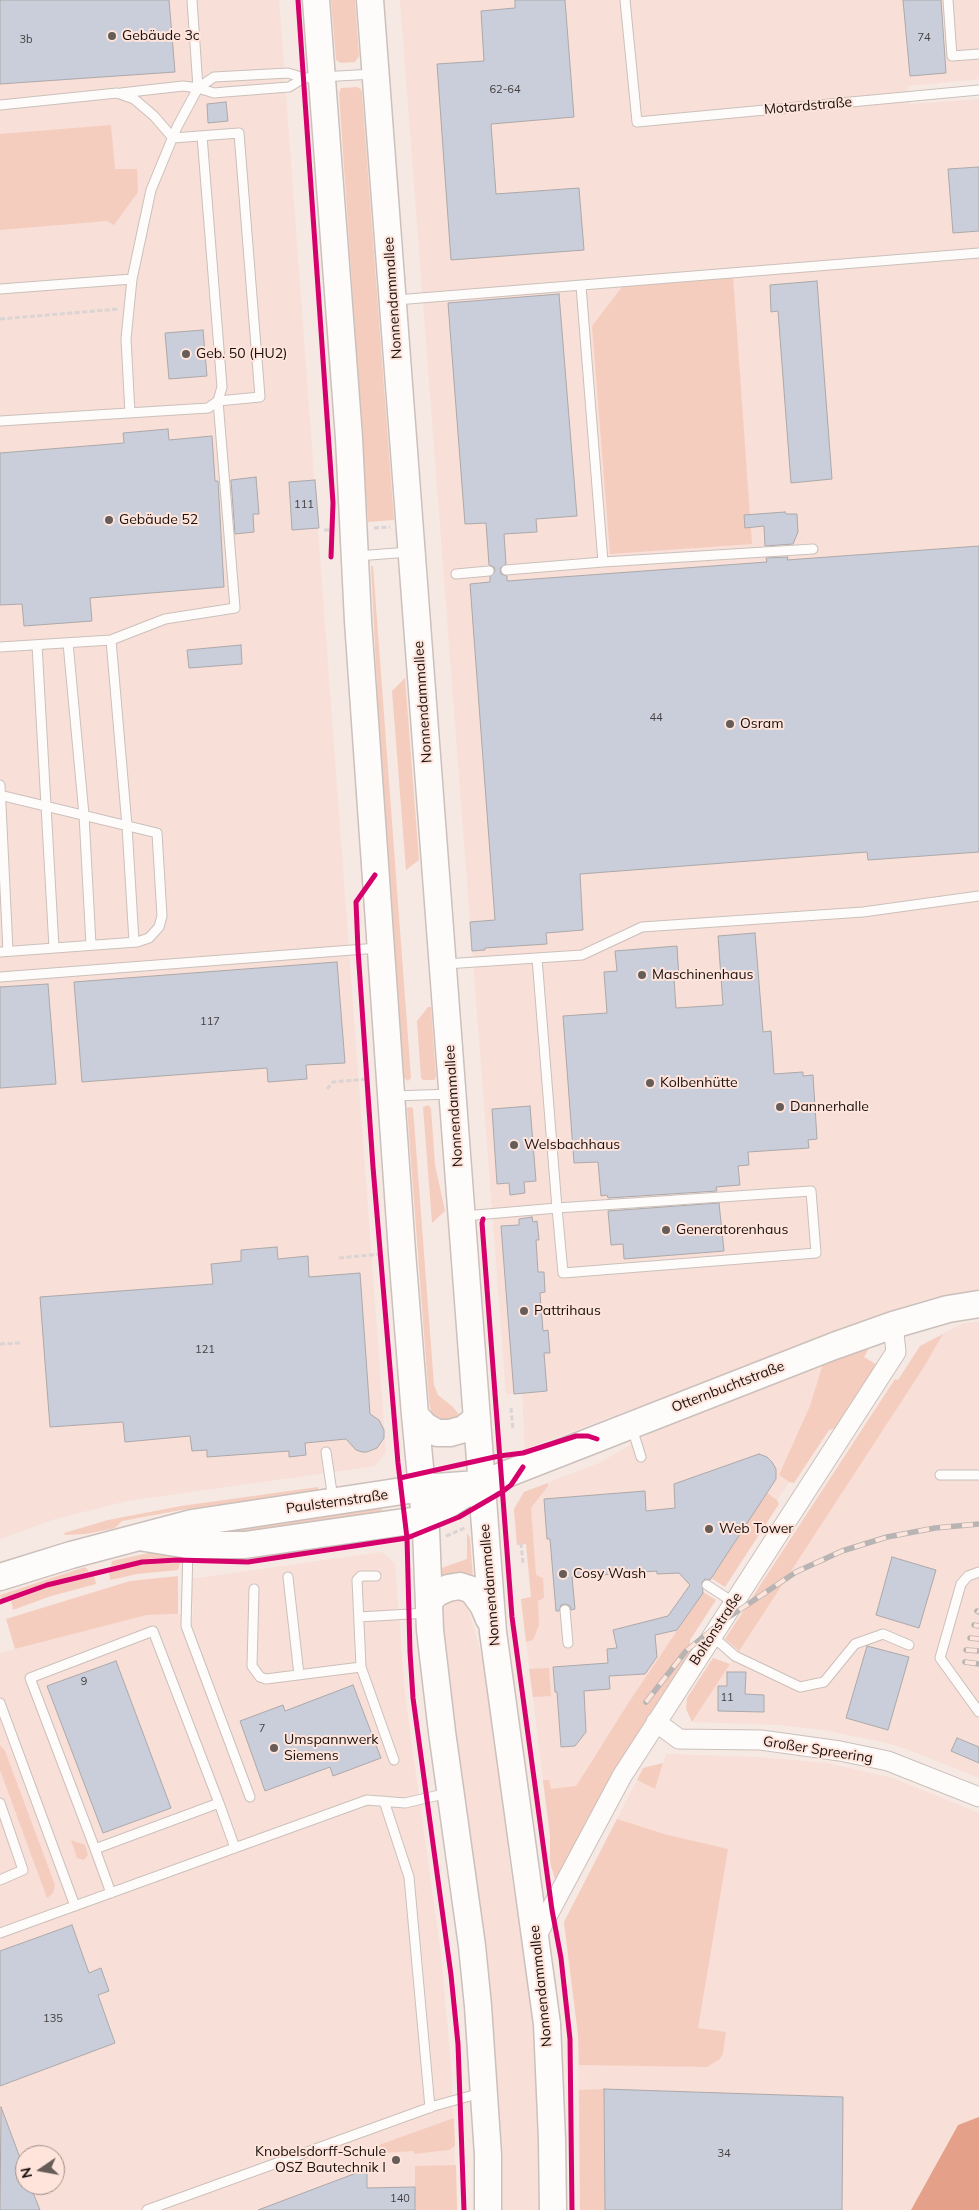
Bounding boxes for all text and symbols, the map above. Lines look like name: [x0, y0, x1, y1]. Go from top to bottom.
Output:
place label: Gebäude 3c: [122, 28, 200, 44]
marker: Gebäude 3c: [106, 30, 118, 42]
house number: 74: [917, 31, 931, 45]
house number: 3b: [19, 33, 33, 47]
house number: 62-64: [489, 83, 521, 97]
street label: Motardstraße: [763, 94, 853, 118]
street label: Nonnendammallee: [380, 236, 406, 360]
place label: Geb. 50 (HU2): [196, 346, 287, 362]
marker: Geb. 50 (HU2): [180, 348, 192, 360]
house number: 111: [294, 498, 314, 512]
place label: Gebäude 52: [119, 512, 198, 528]
marker: Gebäude 52: [103, 514, 115, 526]
street label: Nonnendammallee: [410, 640, 436, 764]
house number: 44: [649, 711, 663, 725]
place label: Osram: [740, 716, 783, 732]
marker: Osram: [724, 718, 736, 730]
place label: Maschinenhaus: [652, 967, 753, 983]
marker: Maschinenhaus: [636, 969, 648, 981]
house number: 117: [200, 1015, 220, 1029]
street label: Nonnendammallee: [441, 1044, 467, 1168]
place label: Kolbenhütte: [660, 1075, 738, 1091]
marker: Kolbenhütte: [644, 1077, 656, 1089]
place label: Dannerhalle: [790, 1099, 869, 1115]
marker: Dannerhalle: [774, 1101, 786, 1113]
place label: Welsbachhaus: [524, 1137, 620, 1153]
marker: Welsbachhaus: [508, 1139, 520, 1151]
place label: Generatorenhaus: [676, 1222, 788, 1238]
marker: Generatorenhaus: [660, 1224, 672, 1236]
place label: Pattrihaus: [534, 1303, 601, 1319]
marker: Pattrihaus: [518, 1305, 530, 1317]
house number: 121: [195, 1343, 215, 1357]
street label: Otternbuchtstraße: [669, 1358, 787, 1416]
street label: Paulsternstraße: [285, 1487, 389, 1517]
place label: Web Tower: [719, 1521, 793, 1537]
street label: Nonnendammallee: [476, 1523, 504, 1647]
marker: Web Tower: [703, 1523, 715, 1535]
place label: Cosy Wash: [573, 1566, 646, 1582]
marker: Cosy Wash: [557, 1568, 569, 1580]
street label: Boltonstraße: [686, 1589, 746, 1669]
house number: 9: [81, 1675, 87, 1689]
house number: 11: [720, 1691, 734, 1705]
house number: 7: [259, 1722, 265, 1736]
place label: Umspannwerk Siemens: [284, 1732, 379, 1764]
street label: Großer Spreering: [762, 1733, 874, 1767]
marker: Umspannwerk Siemens: [268, 1742, 280, 1754]
street label: Nonnendammallee: [526, 1924, 556, 2048]
house number: 135: [43, 2012, 63, 2026]
place label: Knobelsdorff-Schule OSZ Bautechnik I: [255, 2144, 386, 2176]
north arrow: [15, 2145, 65, 2195]
house number: 34: [717, 2147, 731, 2161]
marker: Knobelsdorff-Schule OSZ Bautechnik I: [390, 2154, 402, 2166]
text: N: [16, 2166, 36, 2180]
house number: 140: [390, 2192, 410, 2206]

